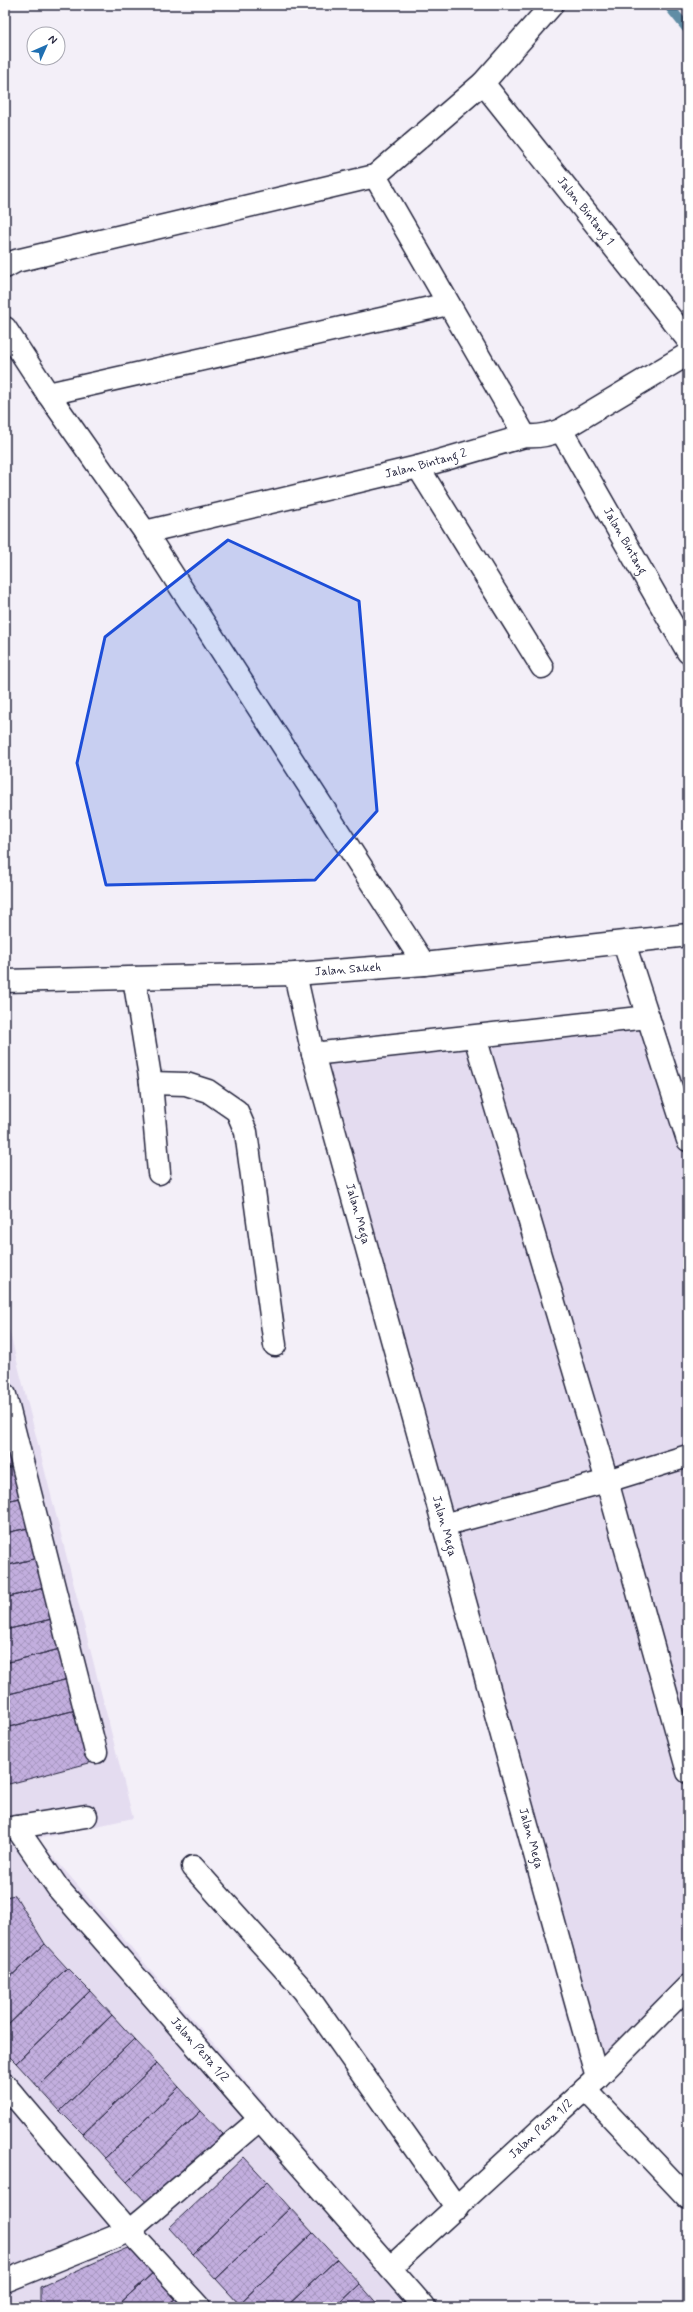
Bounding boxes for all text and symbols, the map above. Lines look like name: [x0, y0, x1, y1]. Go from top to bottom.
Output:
north arrow: [26, 26, 66, 66]
text: N: [45, 32, 60, 47]
street label: Jalan Bintang 1: [553, 174, 618, 249]
street label: Jalan Bintang 2: [383, 445, 469, 483]
street label: Jalan Bintang: [599, 505, 650, 578]
street label: Jalan Sakeh: [314, 959, 382, 980]
street label: Jalan Mega: [341, 1182, 373, 1246]
street label: Jalan Mega: [428, 1494, 460, 1558]
street label: Jalan Mega: [514, 1806, 547, 1871]
street label: Jalan Pesta 1/2: [167, 2014, 232, 2086]
street label: Jalan Pesta 1/2: [506, 2096, 576, 2163]

